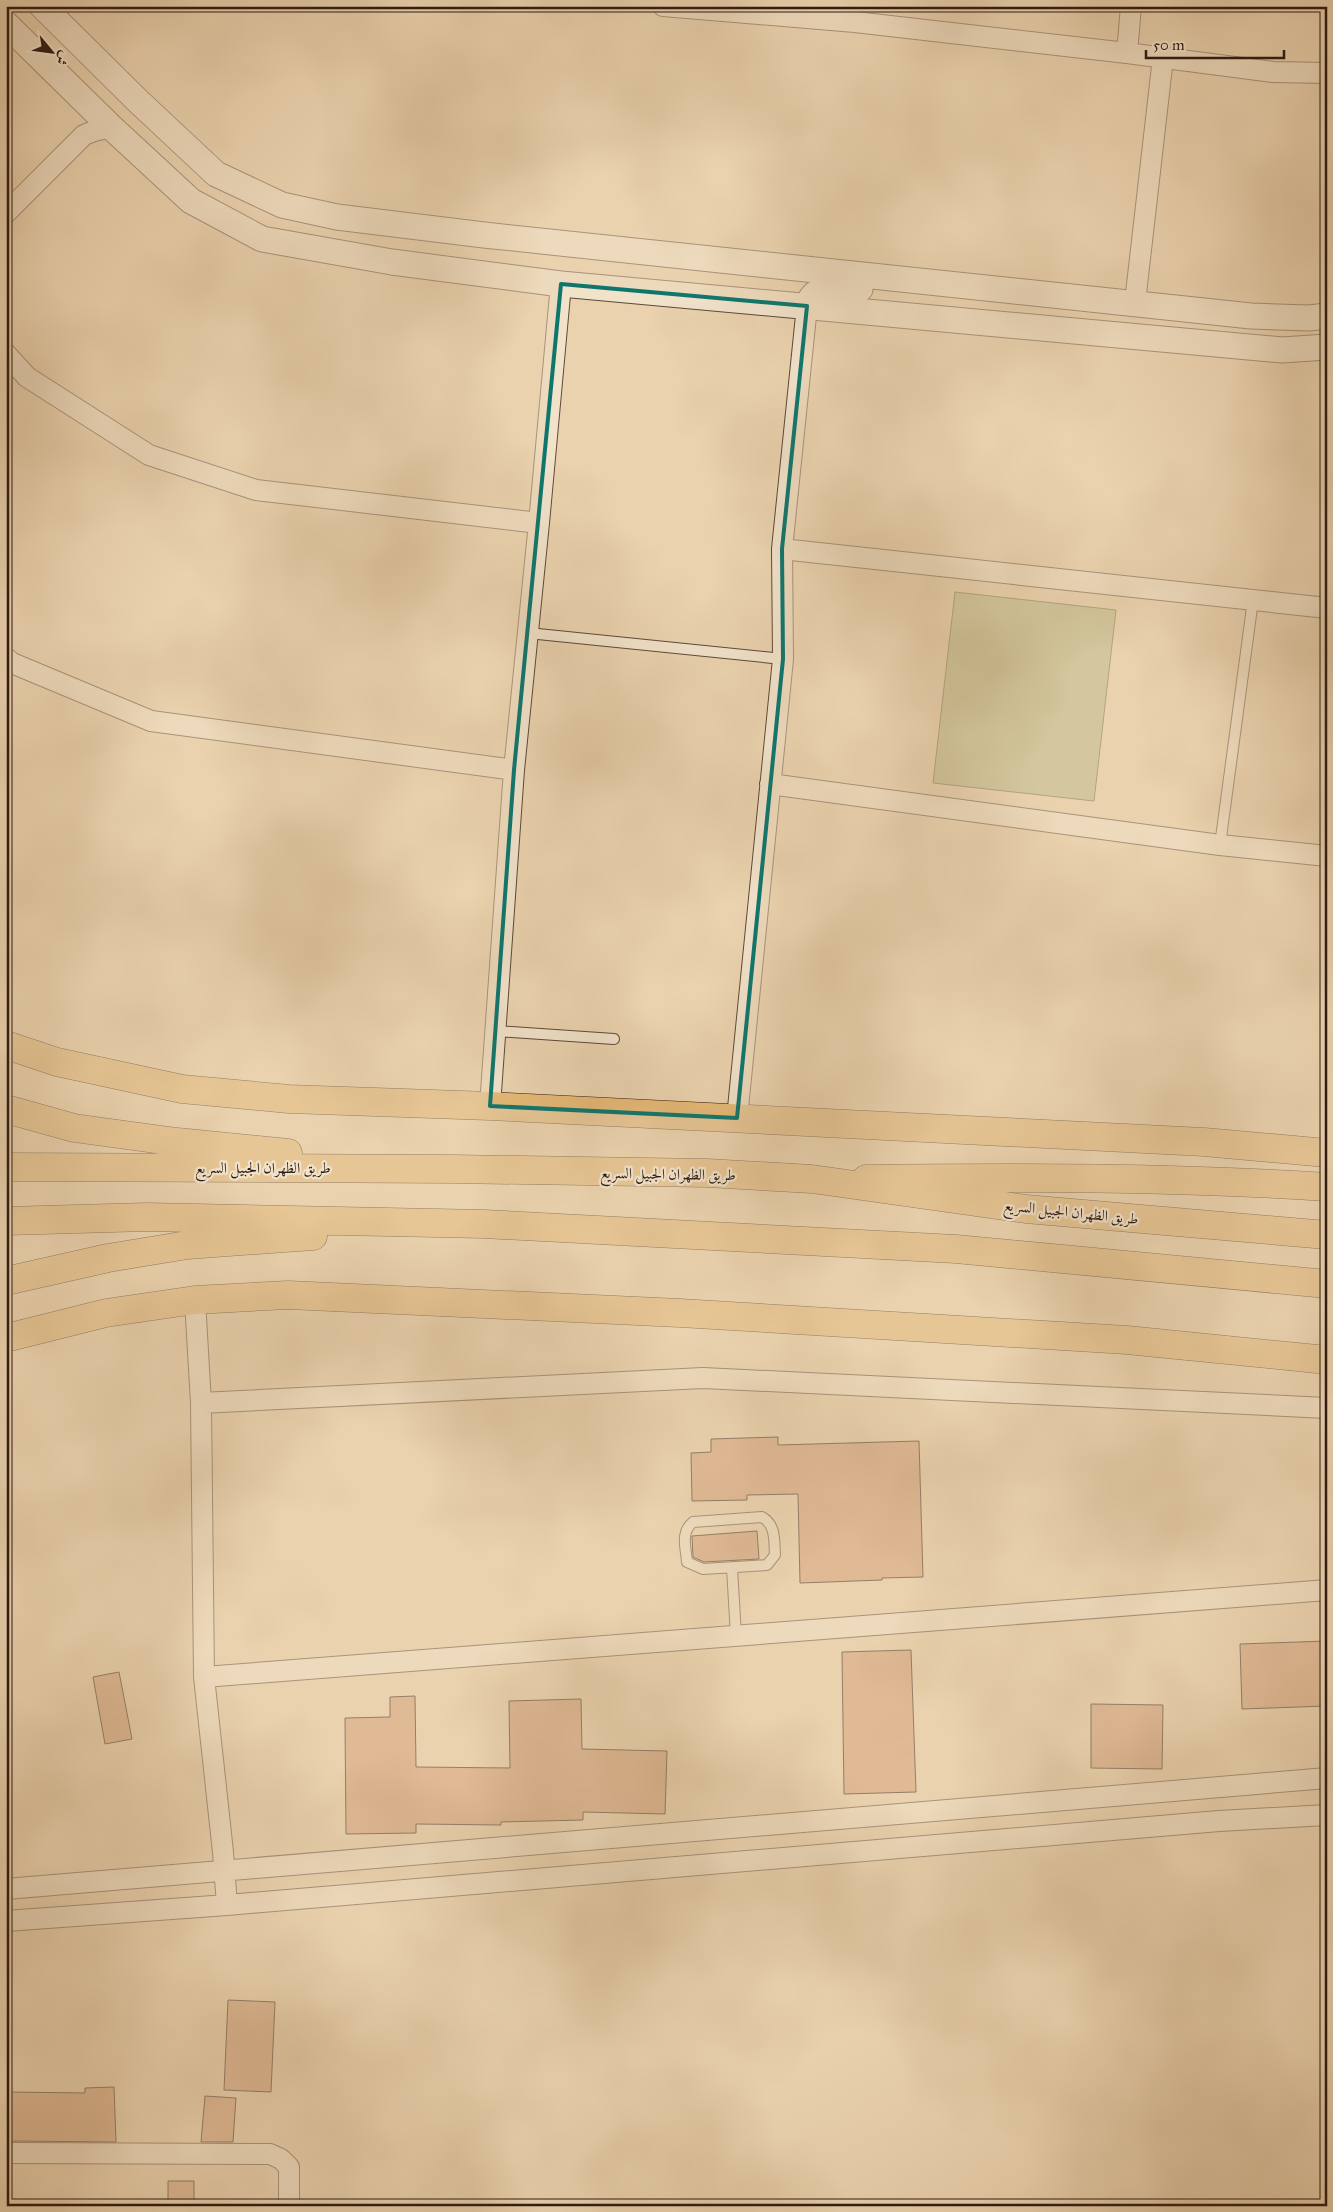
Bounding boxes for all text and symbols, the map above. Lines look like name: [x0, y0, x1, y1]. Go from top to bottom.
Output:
north arrow: [28, 28, 78, 78]
scale bar: [1146, 28, 1283, 60]
text: 50 m: [1153, 36, 1185, 54]
text: ش: [52, 48, 74, 68]
street label: طريق الظهران الجبيل السريع: [195, 1159, 331, 1182]
street label: طريق الظهران الجبيل السريع: [600, 1164, 736, 1189]
street label: طريق الظهران الجبيل السريع: [1002, 1196, 1139, 1233]

